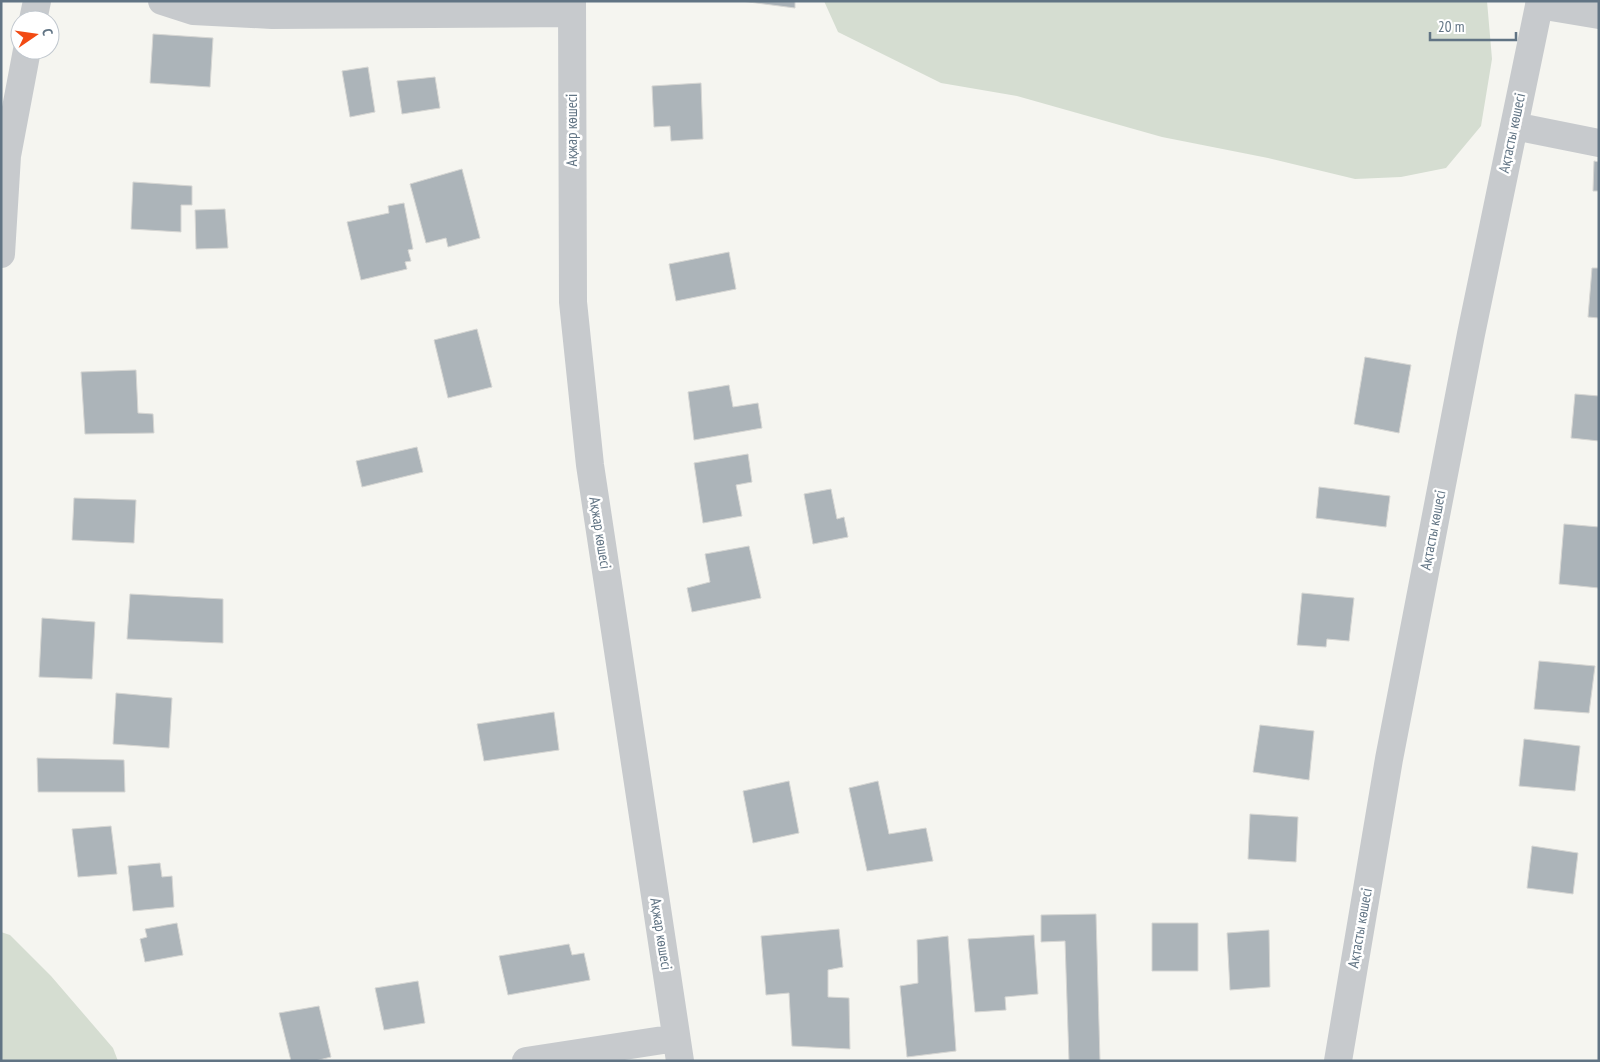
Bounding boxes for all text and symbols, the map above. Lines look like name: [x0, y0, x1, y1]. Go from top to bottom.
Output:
north arrow: [10, 10, 60, 60]
scale bar: [1430, 10, 1516, 42]
text: 20 m: [1438, 17, 1464, 36]
text: С: [38, 27, 57, 38]
street label: Ақтасты көшесі: [1494, 91, 1529, 175]
street label: Ақжар көшесі: [562, 94, 581, 166]
street label: Ақтасты көшесі: [1415, 488, 1450, 571]
street label: Ақжар көшесі: [585, 496, 616, 570]
street label: Ақтасты көшесі: [1343, 886, 1376, 969]
street label: Ақжар көшесі: [646, 897, 677, 971]

